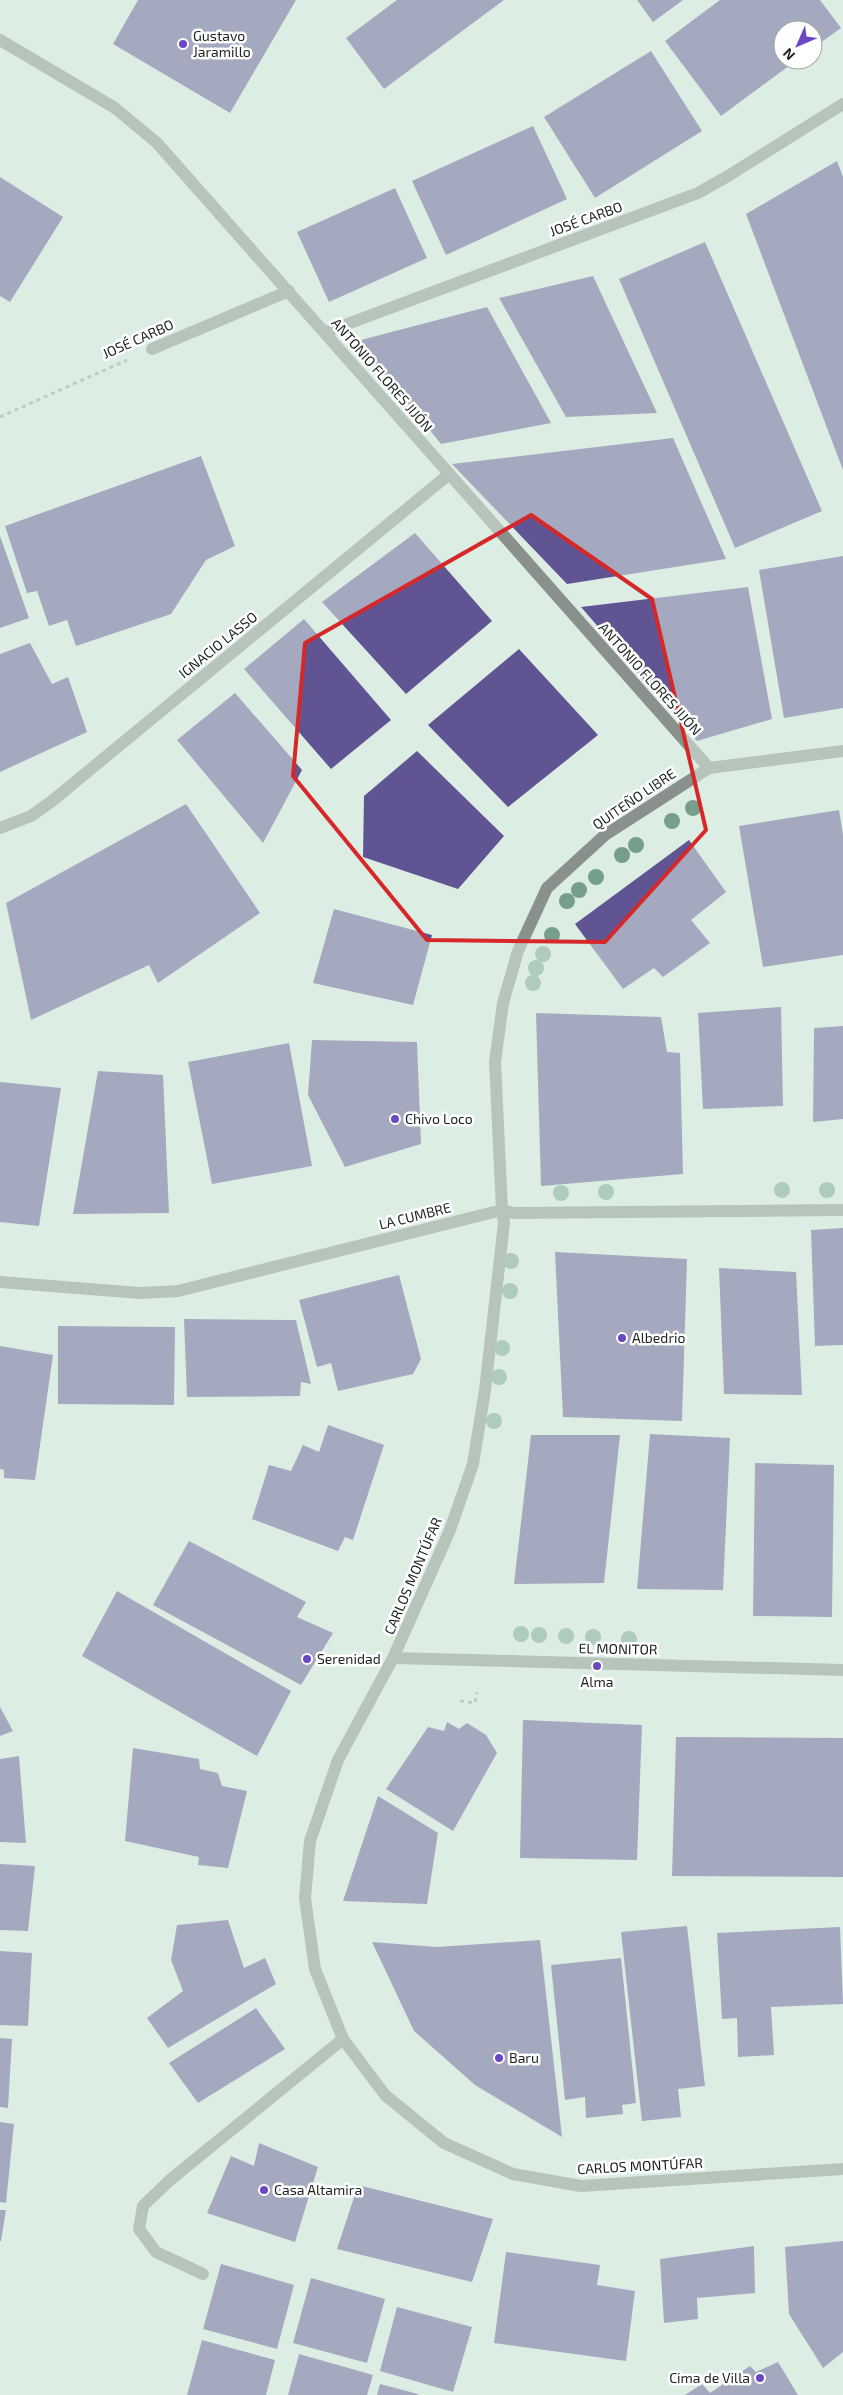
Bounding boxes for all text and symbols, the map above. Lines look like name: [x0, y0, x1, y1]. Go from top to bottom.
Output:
north arrow: [773, 20, 823, 70]
place label: Gustavo Jaramillo: [193, 27, 251, 60]
marker: Gustavo Jaramillo: [177, 38, 189, 50]
text: N: [779, 45, 798, 64]
street label: JOSÉ CARBO: [547, 197, 625, 240]
street label: ANTONIO FLORES JIJÓN: [328, 314, 436, 435]
street label: JOSÉ CARBO: [99, 315, 176, 362]
street label: IGNACIO LASSO: [175, 608, 260, 681]
street label: ANTONIO FLORES JIJÓN: [595, 619, 705, 738]
street label: QUITEÑO LIBRE: [589, 764, 679, 833]
place label: Chivo Loco: [405, 1110, 473, 1127]
marker: Chivo Loco: [389, 1113, 401, 1125]
street label: LA CUMBRE: [377, 1198, 453, 1233]
place label: Albedrio: [632, 1329, 685, 1346]
marker: Albedrio: [616, 1332, 628, 1344]
street label: CARLOS MONTÚFAR: [380, 1514, 445, 1637]
street label: EL MONITOR: [578, 1639, 658, 1658]
place label: Serenidad: [317, 1650, 381, 1667]
marker: Serenidad: [301, 1653, 313, 1665]
marker: Alma: [591, 1660, 603, 1672]
place label: Alma: [581, 1673, 613, 1690]
place label: Baru: [509, 2049, 539, 2066]
marker: Baru: [493, 2052, 505, 2064]
street label: CARLOS MONTÚFAR: [577, 2154, 704, 2177]
place label: Casa Altamira: [274, 2181, 362, 2198]
marker: Casa Altamira: [258, 2184, 270, 2196]
place label: Cima de Villa: [669, 2369, 750, 2386]
marker: Cima de Villa: [754, 2372, 766, 2384]

